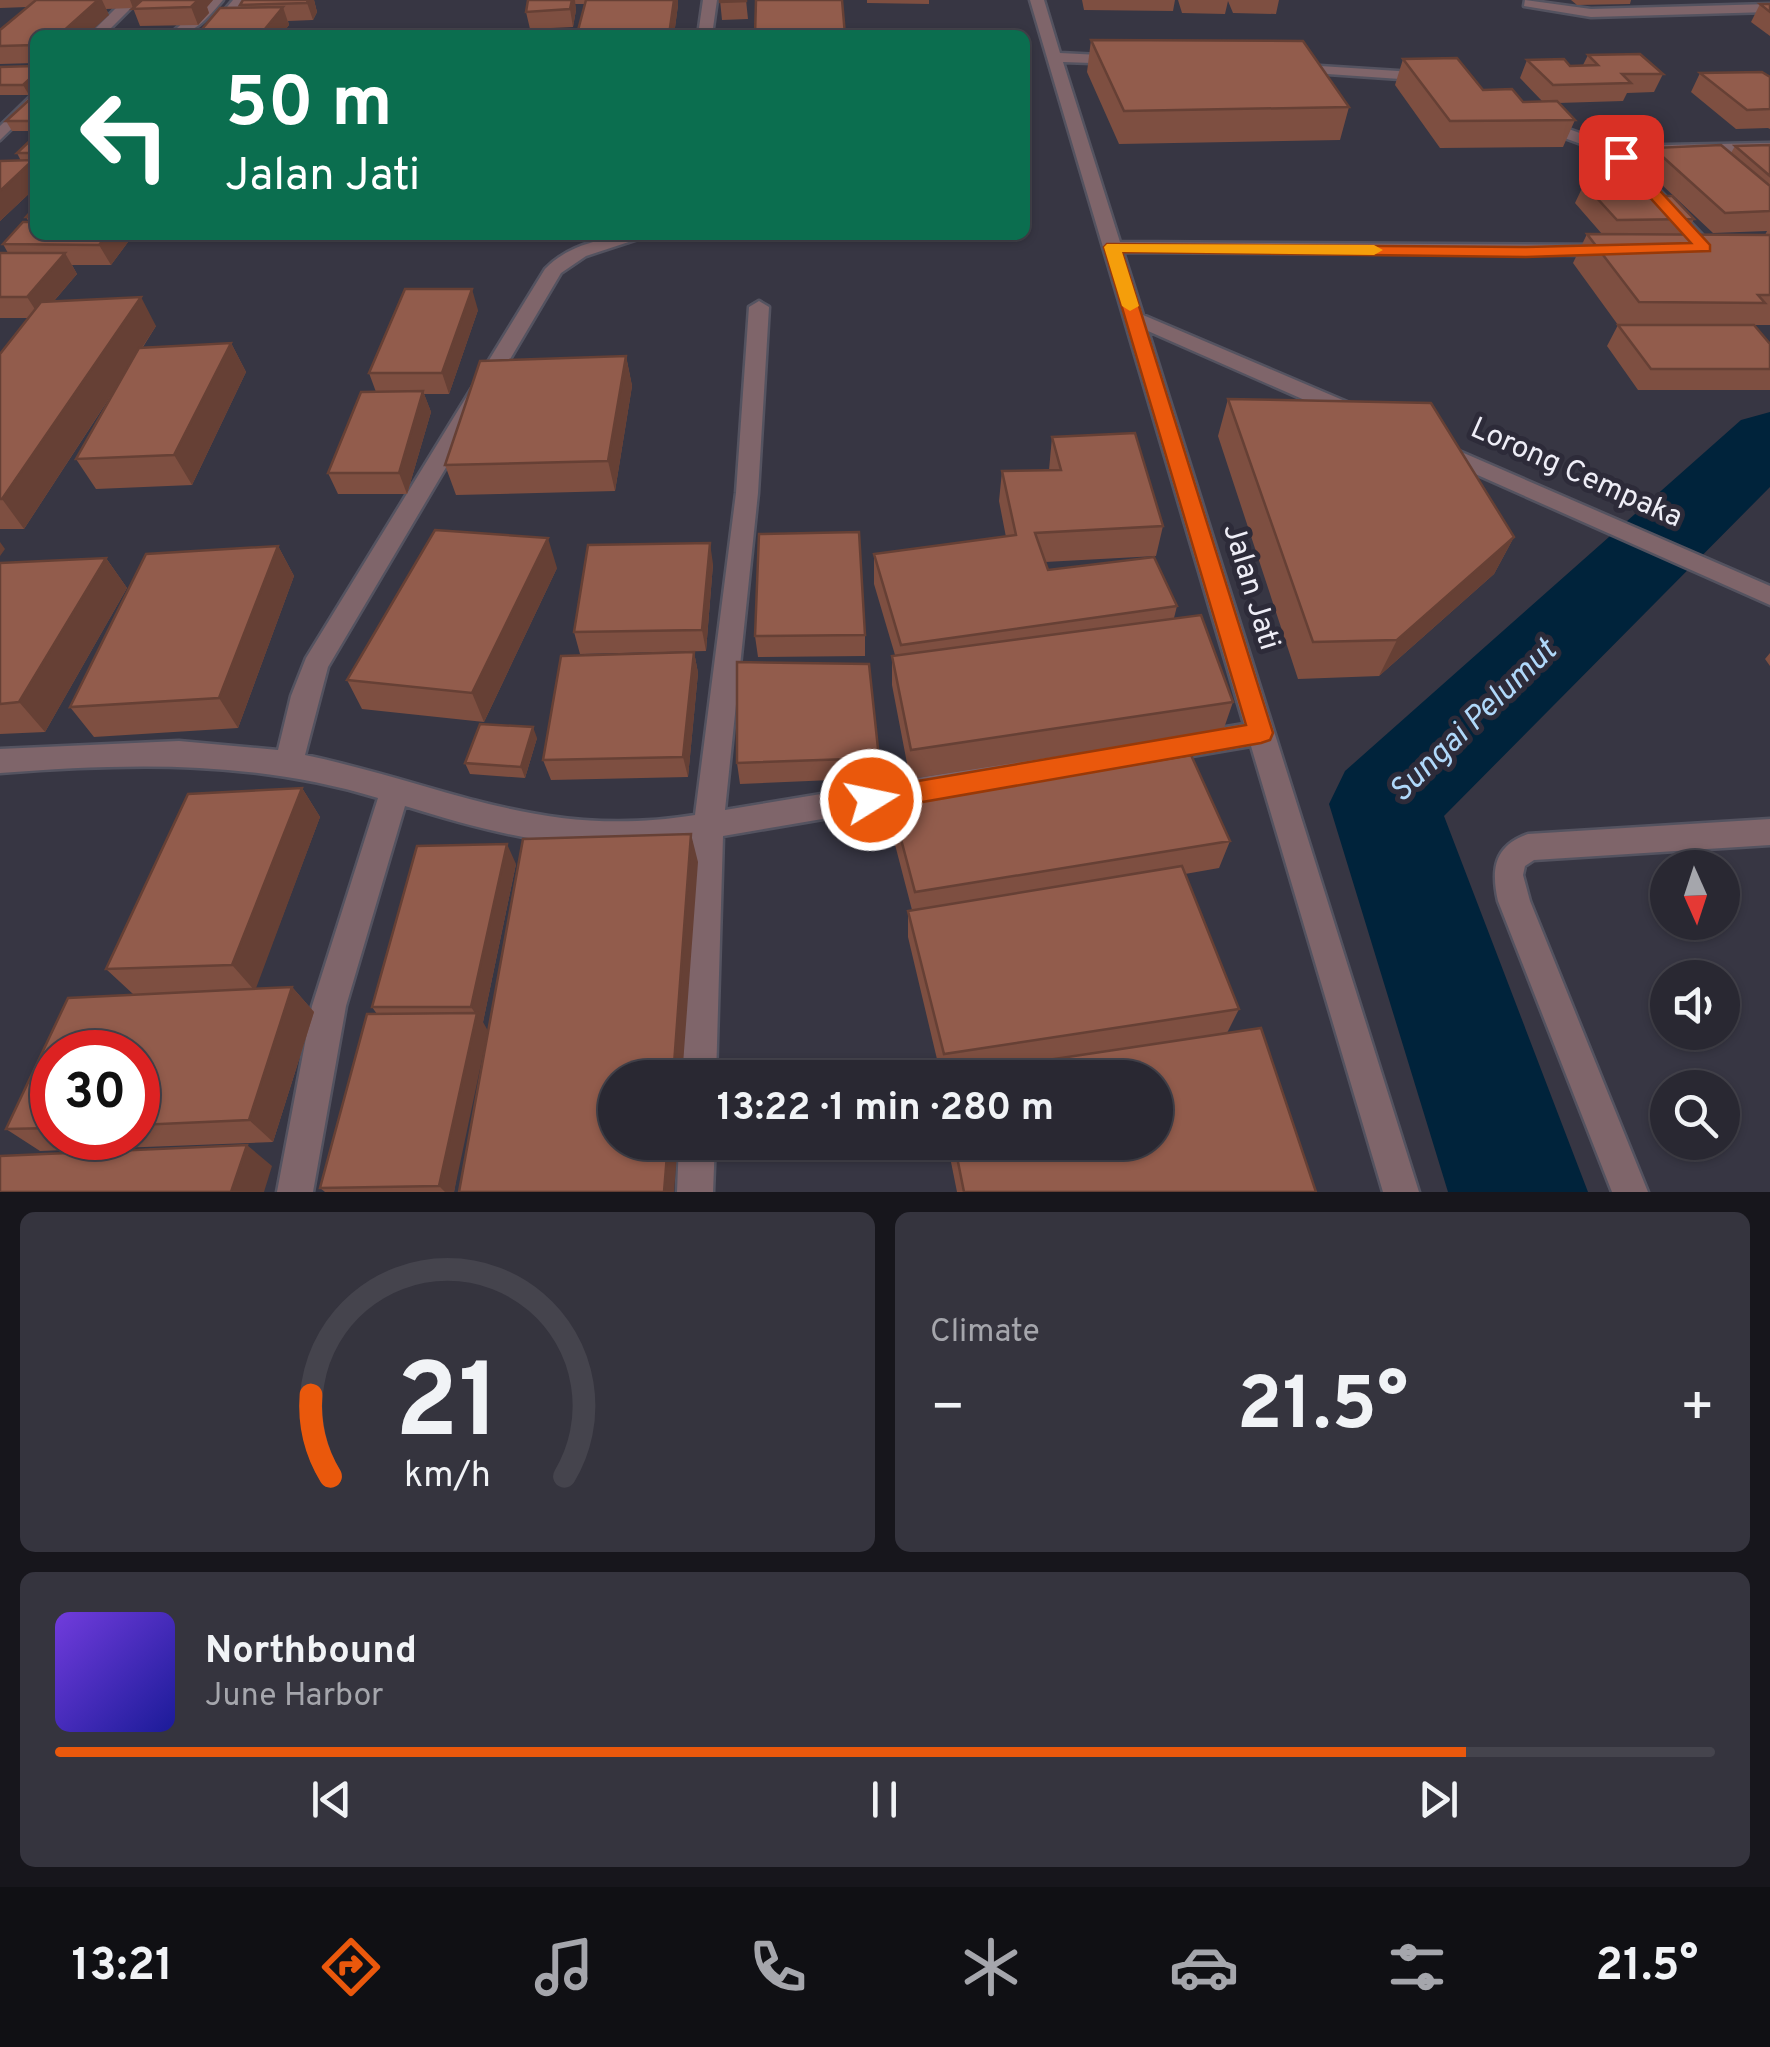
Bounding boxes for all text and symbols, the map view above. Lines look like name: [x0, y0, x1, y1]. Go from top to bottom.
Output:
text: 50 m: [225, 62, 392, 151]
icon: left: [60, 70, 190, 200]
pin: [1579, 115, 1664, 200]
icon: arrive: [1594, 130, 1649, 185]
text: Jalan Jati: [225, 149, 420, 206]
street label: Lorong Cempaka: [1464, 411, 1688, 537]
street label: Jalan Jati: [1213, 519, 1287, 655]
water label: Sungai Pelumut: [1382, 631, 1567, 812]
position arrow: [819, 748, 923, 852]
north arrow: [1650, 850, 1740, 940]
map controls: [1650, 850, 1740, 1160]
button: sound: [1650, 960, 1740, 1050]
speed limit sign: 30: [30, 1030, 160, 1160]
button: search: [1650, 1070, 1740, 1160]
text: 13:22 · 1 min · 280 m: [717, 1085, 1054, 1134]
text: Climate: [930, 1313, 1040, 1353]
text: 21: [395, 1342, 500, 1474]
text: 21.5°: [1237, 1361, 1408, 1456]
text: −: [930, 1375, 965, 1445]
text: +: [1680, 1375, 1715, 1445]
text: km/h: [404, 1454, 491, 1500]
text: Northbound: [205, 1628, 417, 1677]
text: June Harbor: [205, 1677, 384, 1717]
icon: previous: [304, 1772, 359, 1827]
icon: pause: [857, 1772, 912, 1827]
icon: next: [1411, 1772, 1466, 1827]
icon: directions: [316, 1932, 386, 2002]
icon: music: [529, 1932, 599, 2002]
icon: phone: [743, 1932, 813, 2002]
icon: climate: [956, 1932, 1026, 2002]
icon: car: [1169, 1932, 1239, 2002]
icon: filters: [1382, 1932, 1452, 2002]
text: 13:21: [72, 1939, 173, 1996]
text: 21.5°: [1595, 1939, 1698, 1996]

